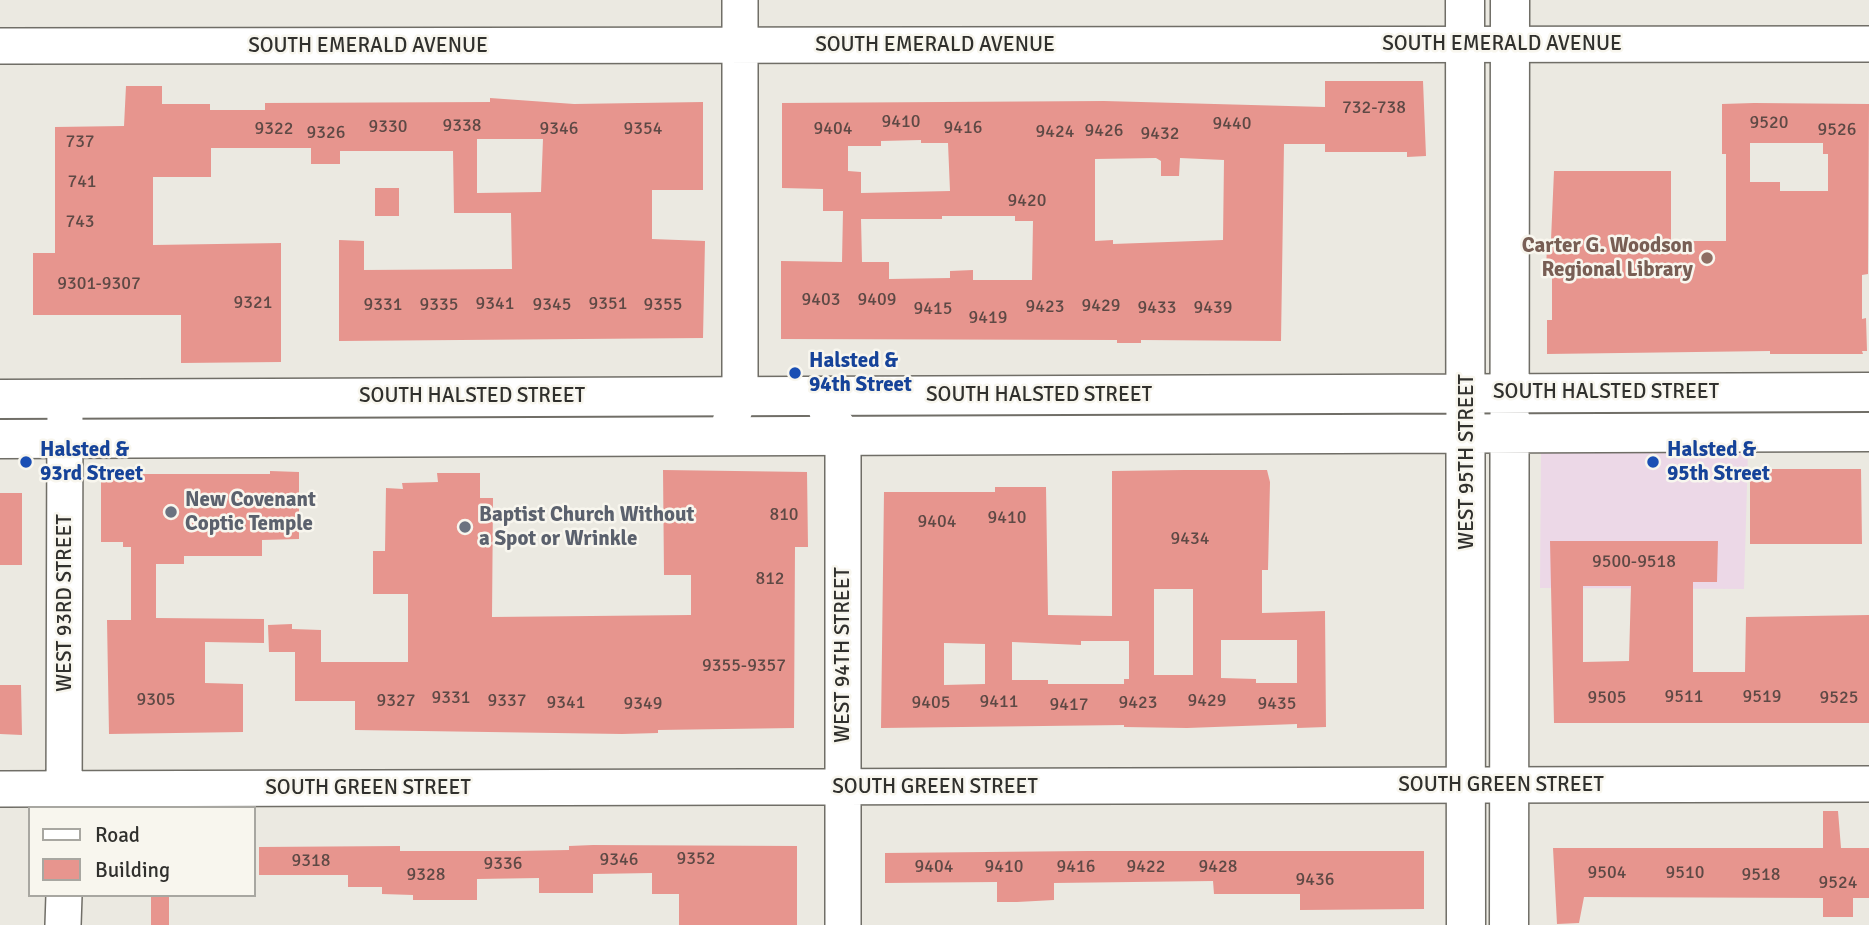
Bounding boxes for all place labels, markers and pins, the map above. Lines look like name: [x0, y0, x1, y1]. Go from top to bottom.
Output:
place label: Carter G. Woodson Regional Library: [1522, 233, 1693, 283]
marker: Carter G. Woodson Regional Library: [1699, 250, 1715, 266]
place label: Halsted & 94th Street: [809, 348, 912, 398]
marker: Halsted & 94th Street: [787, 365, 803, 381]
place label: Halsted & 93rd Street: [40, 437, 143, 487]
place label: Halsted & 95th Street: [1667, 437, 1770, 487]
marker: Halsted & 93rd Street: [18, 454, 34, 470]
marker: Halsted & 95th Street: [1645, 454, 1661, 470]
place label: New Covenant Coptic Temple: [185, 487, 316, 537]
place label: Baptist Church Without a Spot or Wrinkle: [479, 502, 694, 552]
marker: New Covenant Coptic Temple: [163, 504, 179, 520]
marker: Baptist Church Without a Spot or Wrinkle: [457, 519, 473, 535]

